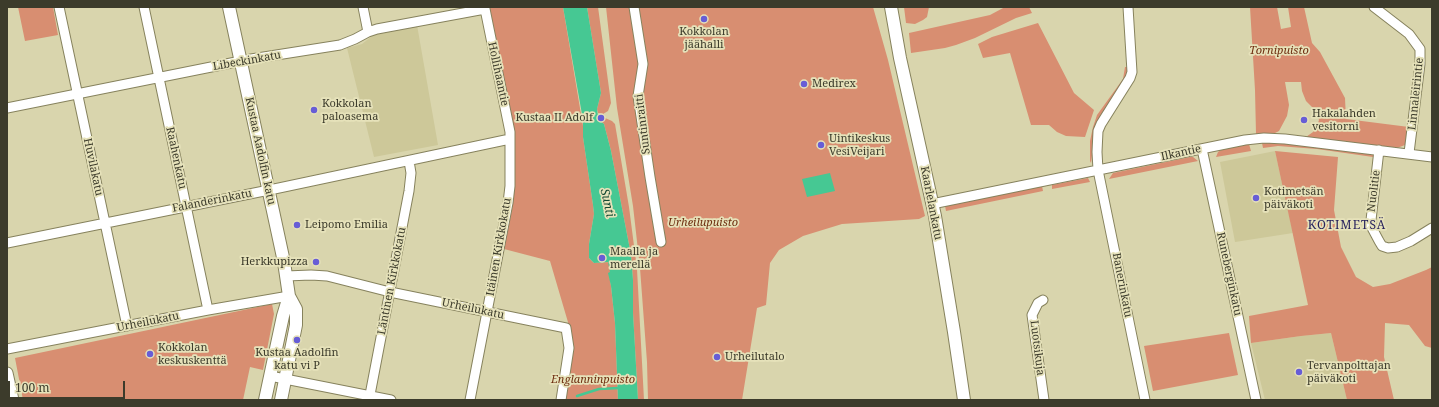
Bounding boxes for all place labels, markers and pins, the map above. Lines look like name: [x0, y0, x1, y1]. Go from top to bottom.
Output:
marker: Kokkolan jäähalli: [699, 14, 709, 24]
place label: Kokkolan jäähalli: [679, 25, 729, 51]
place label: Medirex: [812, 77, 856, 91]
marker: Medirex: [799, 79, 809, 89]
place label: Kokkolan paloasema: [322, 97, 378, 123]
marker: Kokkolan paloasema: [309, 105, 319, 115]
place label: Hakalahden vesitorni: [1312, 107, 1376, 133]
place label: Kustaa II Adolf: [515, 111, 593, 125]
marker: Kustaa II Adolf: [596, 113, 606, 123]
marker: Hakalahden vesitorni: [1299, 115, 1309, 125]
place label: Uintikeskus VesiVeijari: [829, 132, 890, 158]
marker: Uintikeskus VesiVeijari: [816, 140, 826, 150]
place label: Kotimetsän päiväkoti: [1264, 185, 1324, 211]
marker: Kotimetsän päiväkoti: [1251, 193, 1261, 203]
place label: Leipomo Emilia: [305, 218, 388, 232]
marker: Leipomo Emilia: [292, 220, 302, 230]
place label: Maalla ja merellä: [610, 245, 658, 271]
marker: Maalla ja merellä: [597, 253, 607, 263]
place label: Herkkupizza: [241, 255, 308, 269]
marker: Herkkupizza: [311, 257, 321, 267]
marker: Kustaa Aadolfin katu vi P: [292, 335, 302, 345]
place label: Kokkolan keskuskenttä: [158, 341, 227, 367]
place label: Kustaa Aadolfin katu vi P: [255, 346, 339, 372]
marker: Kokkolan keskuskenttä: [145, 349, 155, 359]
place label: Urheilutalo: [725, 350, 785, 364]
marker: Urheilutalo: [712, 352, 722, 362]
place label: Tervanpolttajan päiväkoti: [1307, 359, 1391, 385]
marker: Tervanpolttajan päiväkoti: [1294, 367, 1304, 377]

